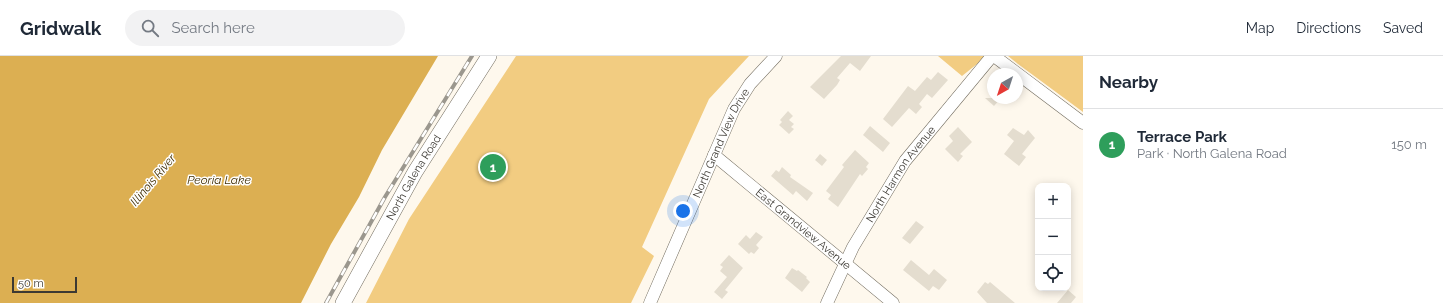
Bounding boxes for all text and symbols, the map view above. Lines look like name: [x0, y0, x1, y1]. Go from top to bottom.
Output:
search box: [125, 10, 405, 46]
text: Gridwalk: [20, 17, 101, 39]
icon: search: [139, 17, 161, 39]
text: Search here: [171, 19, 255, 37]
text: Map: [1246, 20, 1274, 36]
text: Directions: [1296, 20, 1361, 36]
text: Saved: [1383, 20, 1423, 36]
north arrow: [987, 68, 1023, 104]
text: Nearby: [1099, 72, 1158, 92]
street label: North Grand View Drive: [690, 86, 752, 200]
street label: North Harmon Avenue: [863, 123, 938, 224]
text: Terrace Park: [1137, 128, 1227, 146]
street label: North Galena Road: [383, 132, 444, 222]
text: 1: [1109, 137, 1115, 152]
text: 150 m: [1391, 137, 1427, 152]
text: Park · North Galena Road: [1137, 146, 1287, 161]
water label: Illinois River: [127, 151, 179, 209]
pin: 1: [480, 152, 506, 182]
water label: Peoria Lake: [187, 173, 251, 187]
map controls: [1035, 183, 1071, 291]
button: +: [1035, 183, 1071, 219]
street label: East Grandview Avenue: [753, 186, 854, 272]
your location: [673, 201, 693, 221]
button: −: [1035, 219, 1071, 255]
button: locate: [1035, 255, 1071, 291]
scale bar: [12, 275, 77, 294]
text: 50 m: [18, 277, 44, 290]

